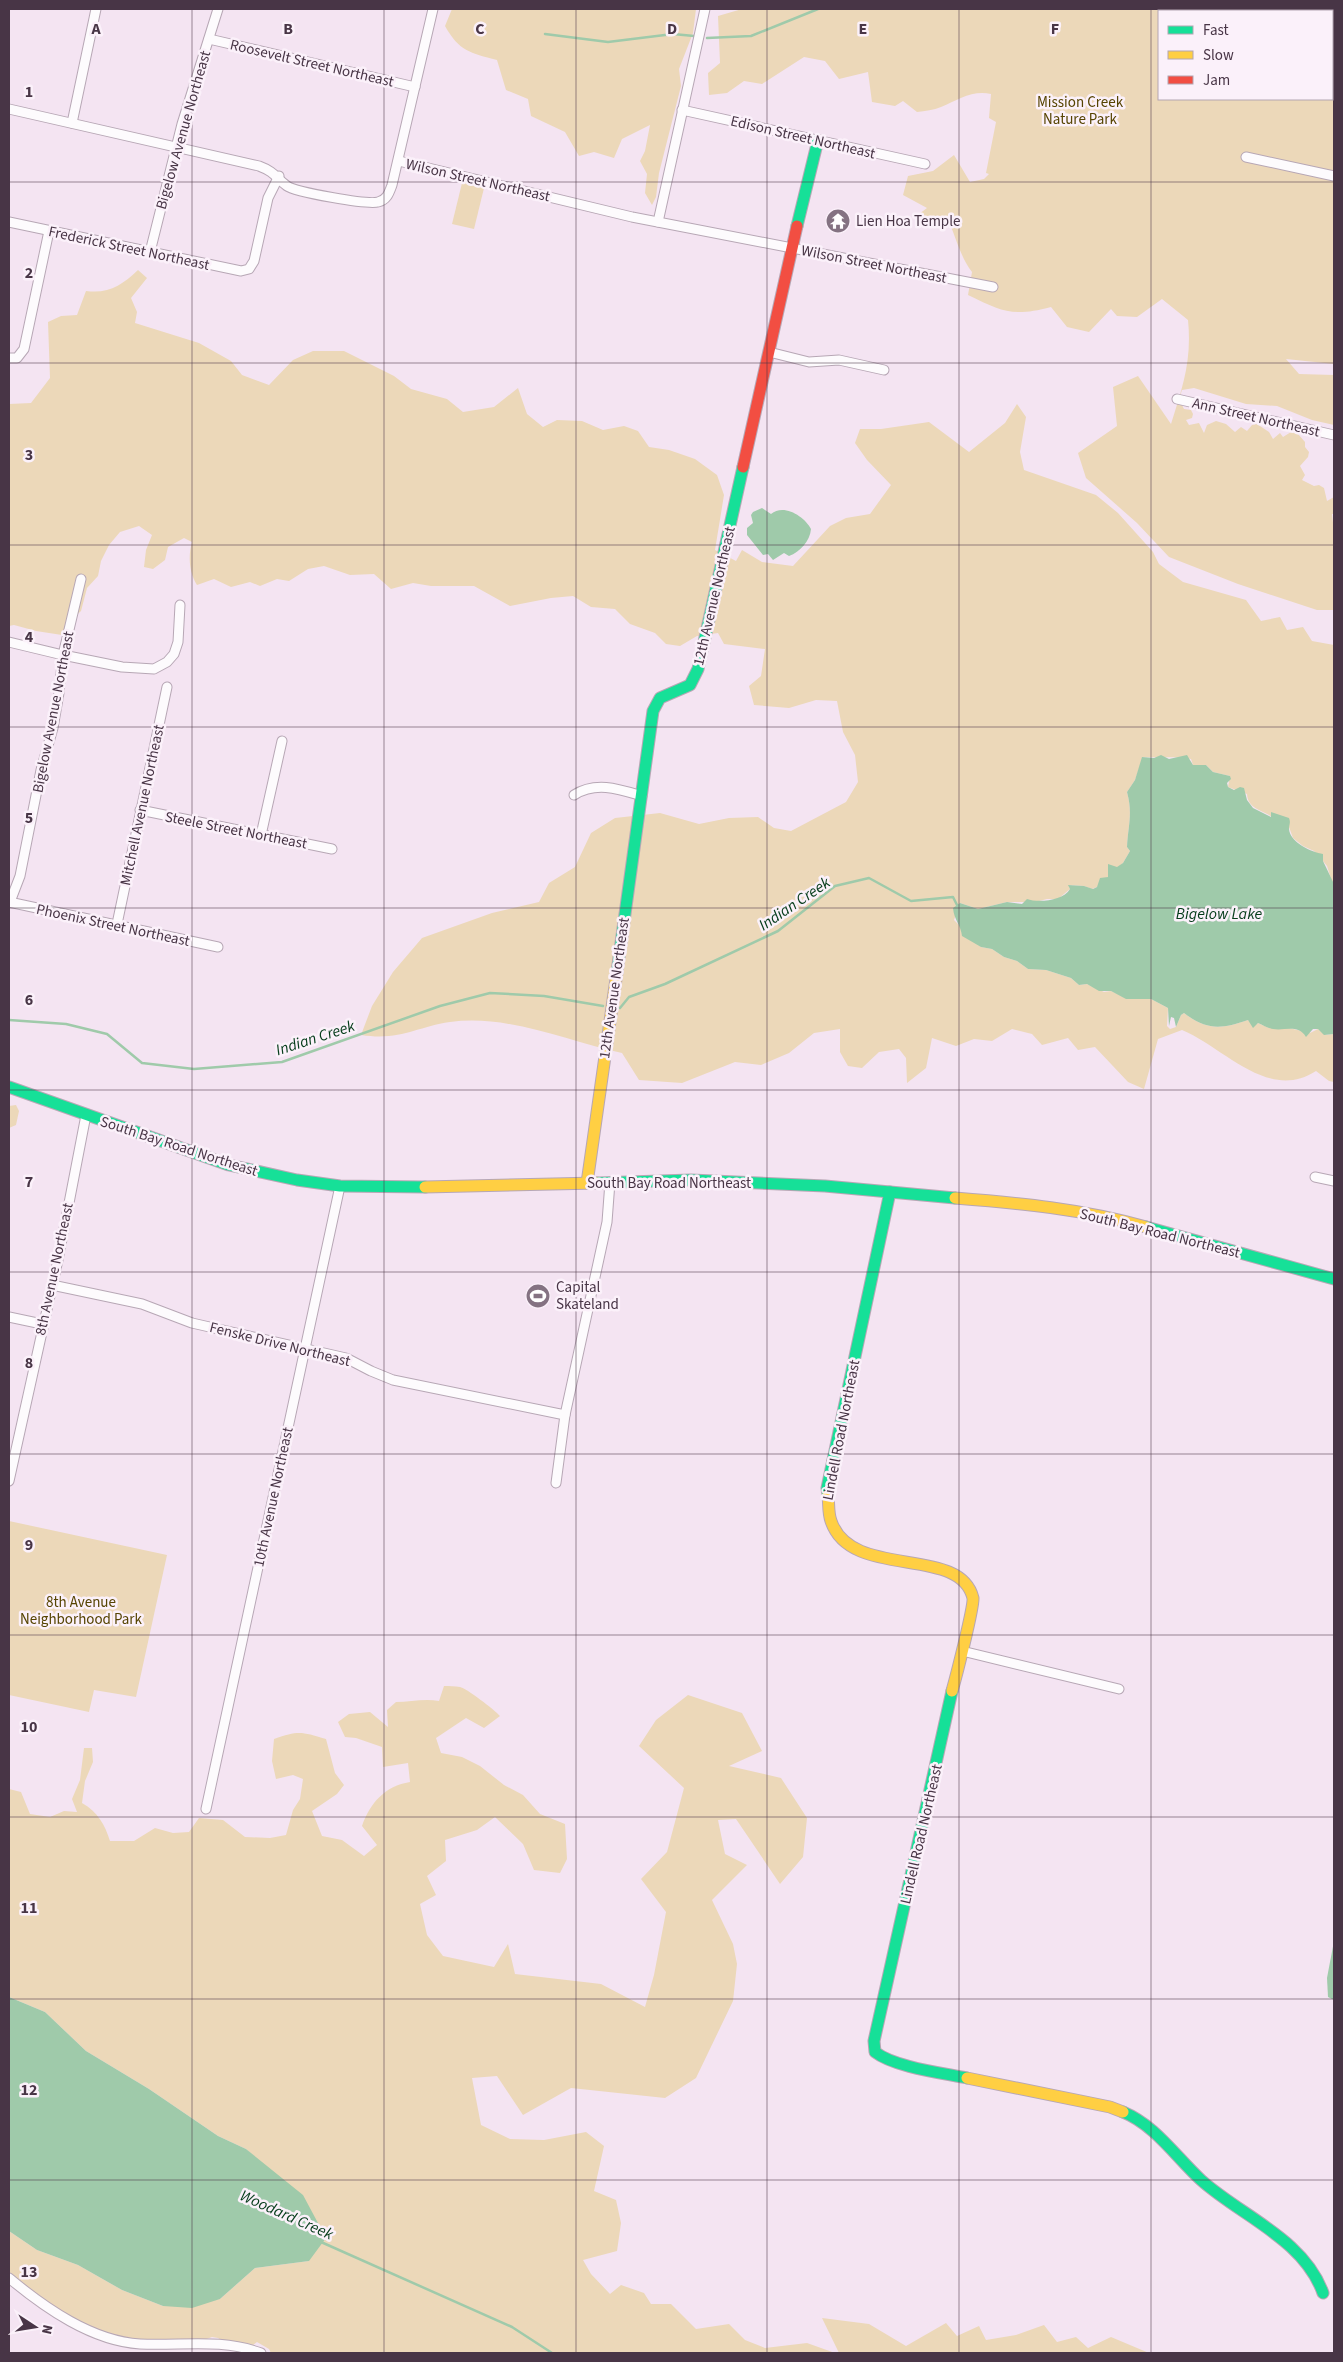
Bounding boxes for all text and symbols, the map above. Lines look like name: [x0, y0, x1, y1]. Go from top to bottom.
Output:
legend: [1158, 10, 1333, 100]
text: A: [90, 18, 101, 40]
text: B: [283, 18, 293, 40]
text: C: [475, 18, 485, 40]
text: D: [667, 18, 677, 40]
text: E: [859, 18, 867, 40]
text: F: [1051, 18, 1059, 40]
text: Fast: [1203, 20, 1229, 41]
street label: Roosevelt Street Northeast: [228, 34, 396, 93]
text: Slow: [1203, 45, 1234, 66]
street label: Bigelow Avenue Northeast: [151, 48, 216, 212]
text: Jam: [1203, 70, 1230, 91]
text: 1: [25, 81, 33, 103]
park label: Mission Creek Nature Park: [1037, 92, 1124, 130]
street label: Edison Street Northeast: [728, 111, 877, 164]
street label: Wilson Street Northeast: [404, 154, 552, 207]
temple icon: Lien Hoa Temple: [825, 208, 851, 234]
place label: Lien Hoa Temple: [856, 211, 960, 232]
street label: Frederick Street Northeast: [46, 221, 211, 276]
street label: Wilson Street Northeast: [799, 240, 948, 289]
text: 2: [25, 262, 33, 284]
street label: Ann Street Northeast: [1190, 393, 1322, 442]
text: 3: [25, 444, 33, 466]
street label: 12th Avenue Northeast: [688, 524, 741, 668]
text: 4: [25, 626, 34, 648]
street label: Bigelow Avenue Northeast: [28, 629, 79, 795]
street label: Mitchell Avenue Northeast: [115, 723, 170, 887]
street label: Steele Street Northeast: [163, 806, 309, 855]
text: 5: [25, 807, 33, 829]
water label: Indian Creek: [754, 872, 835, 936]
street label: Phoenix Street Northeast: [34, 899, 192, 952]
water label: Bigelow Lake: [1176, 903, 1263, 925]
street label: 12th Avenue Northeast: [594, 916, 635, 1060]
text: 6: [25, 989, 33, 1011]
water label: Indian Creek: [273, 1015, 358, 1061]
street label: South Bay Road Northeast: [98, 1111, 260, 1182]
text: 7: [25, 1171, 33, 1193]
street label: South Bay Road Northeast: [587, 1173, 751, 1194]
street label: 8th Avenue Northeast: [30, 1201, 79, 1337]
street label: South Bay Road Northeast: [1078, 1203, 1242, 1264]
place label: Capital Skateland: [556, 1277, 619, 1315]
sports icon: Capital Skateland: [525, 1283, 551, 1309]
street label: Fenske Drive Northeast: [207, 1317, 352, 1372]
text: 8: [25, 1352, 33, 1374]
street label: Lindell Road Northeast: [818, 1358, 865, 1502]
street label: 10th Avenue Northeast: [248, 1425, 299, 1569]
text: 9: [25, 1534, 33, 1556]
park label: 8th Avenue Neighborhood Park: [20, 1592, 143, 1630]
text: 10: [21, 1716, 37, 1738]
street label: Lindell Road Northeast: [895, 1762, 948, 1906]
text: 11: [21, 1897, 37, 1919]
text: 12: [21, 2079, 37, 2101]
water label: Woodard Creek: [237, 2185, 337, 2245]
text: 13: [21, 2261, 37, 2283]
north arrow: [10, 2302, 60, 2352]
text: N: [36, 2323, 57, 2336]

